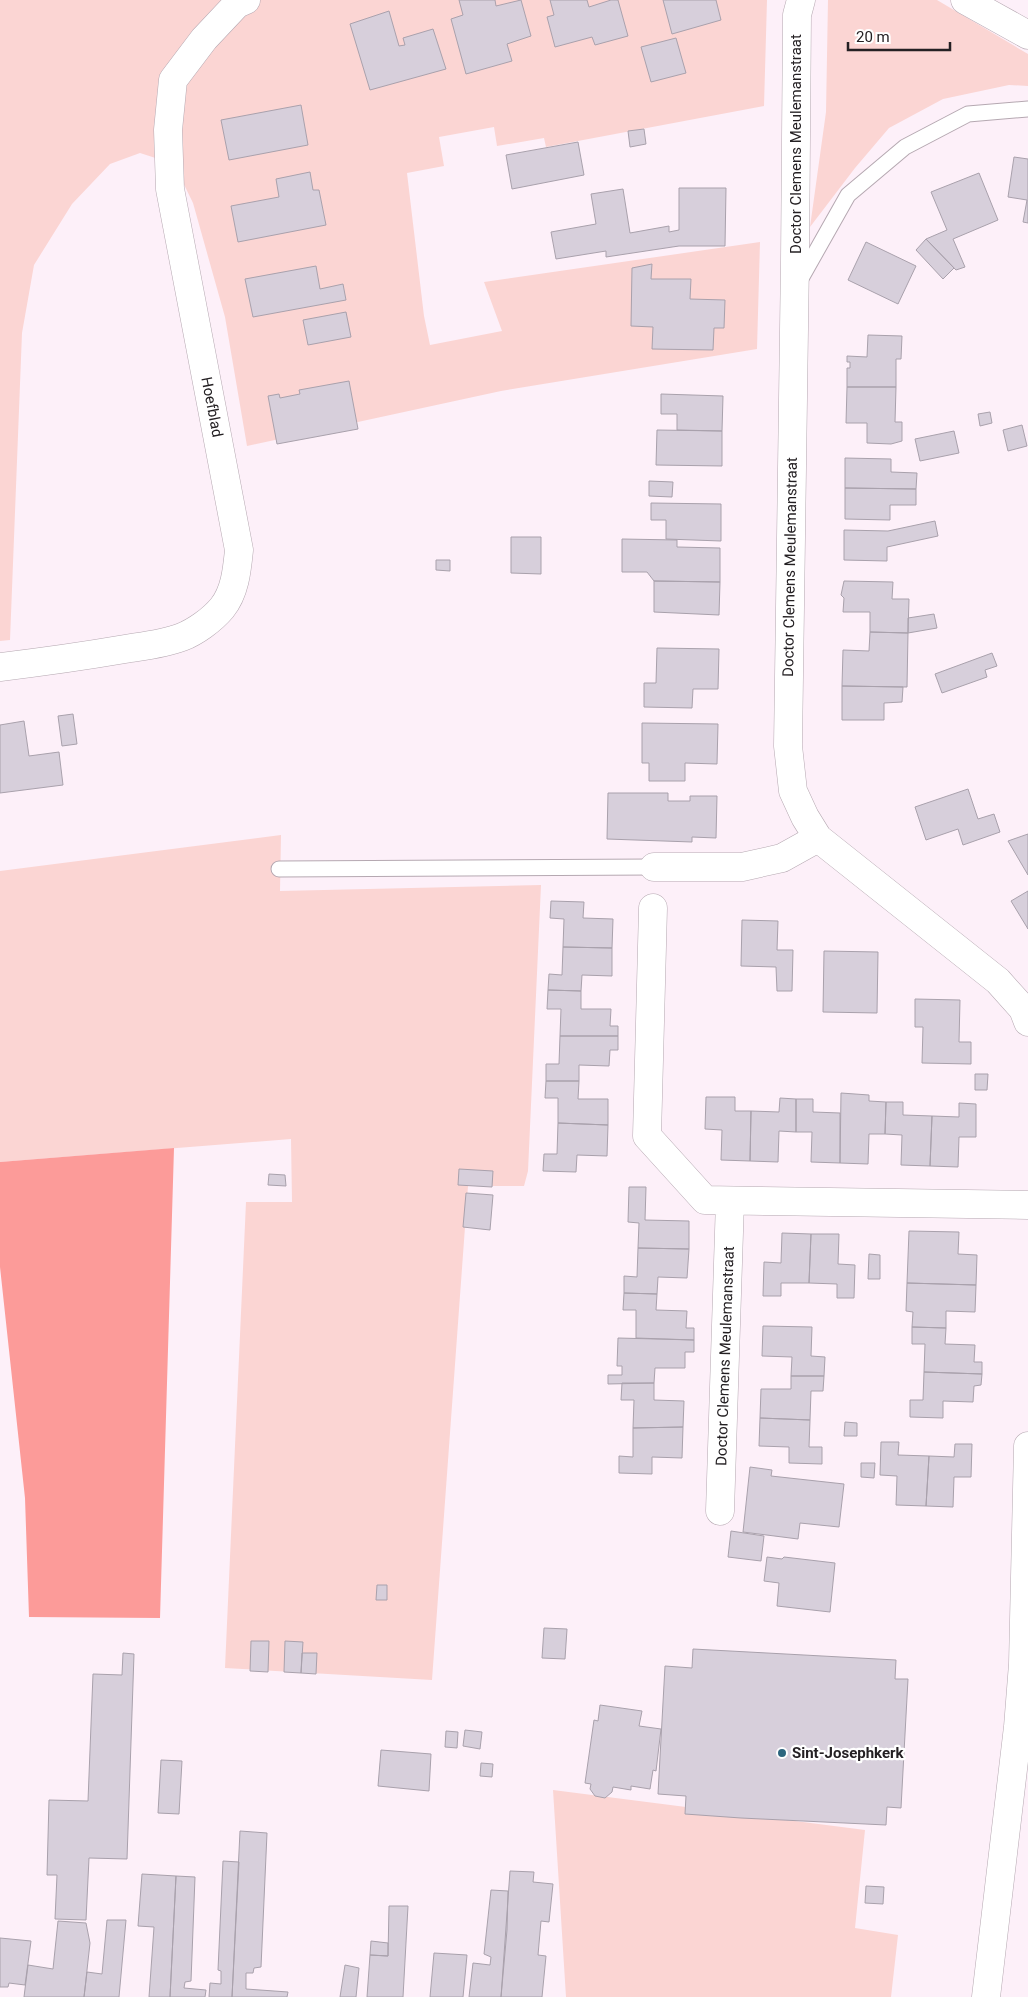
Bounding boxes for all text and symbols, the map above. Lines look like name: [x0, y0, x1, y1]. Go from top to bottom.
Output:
scale bar: [848, 20, 950, 52]
text: 20 m: [856, 28, 890, 46]
street label: Doctor Clemens Meulemanstraat: [787, 34, 805, 254]
street label: Hoefblad: [197, 375, 227, 439]
street label: Doctor Clemens Meulemanstraat: [779, 457, 801, 677]
street label: Doctor Clemens Meulemanstraat: [712, 1246, 738, 1466]
place label: Sint-Josephkerk: [792, 1744, 905, 1762]
marker: Sint-Josephkerk: [776, 1747, 788, 1759]

